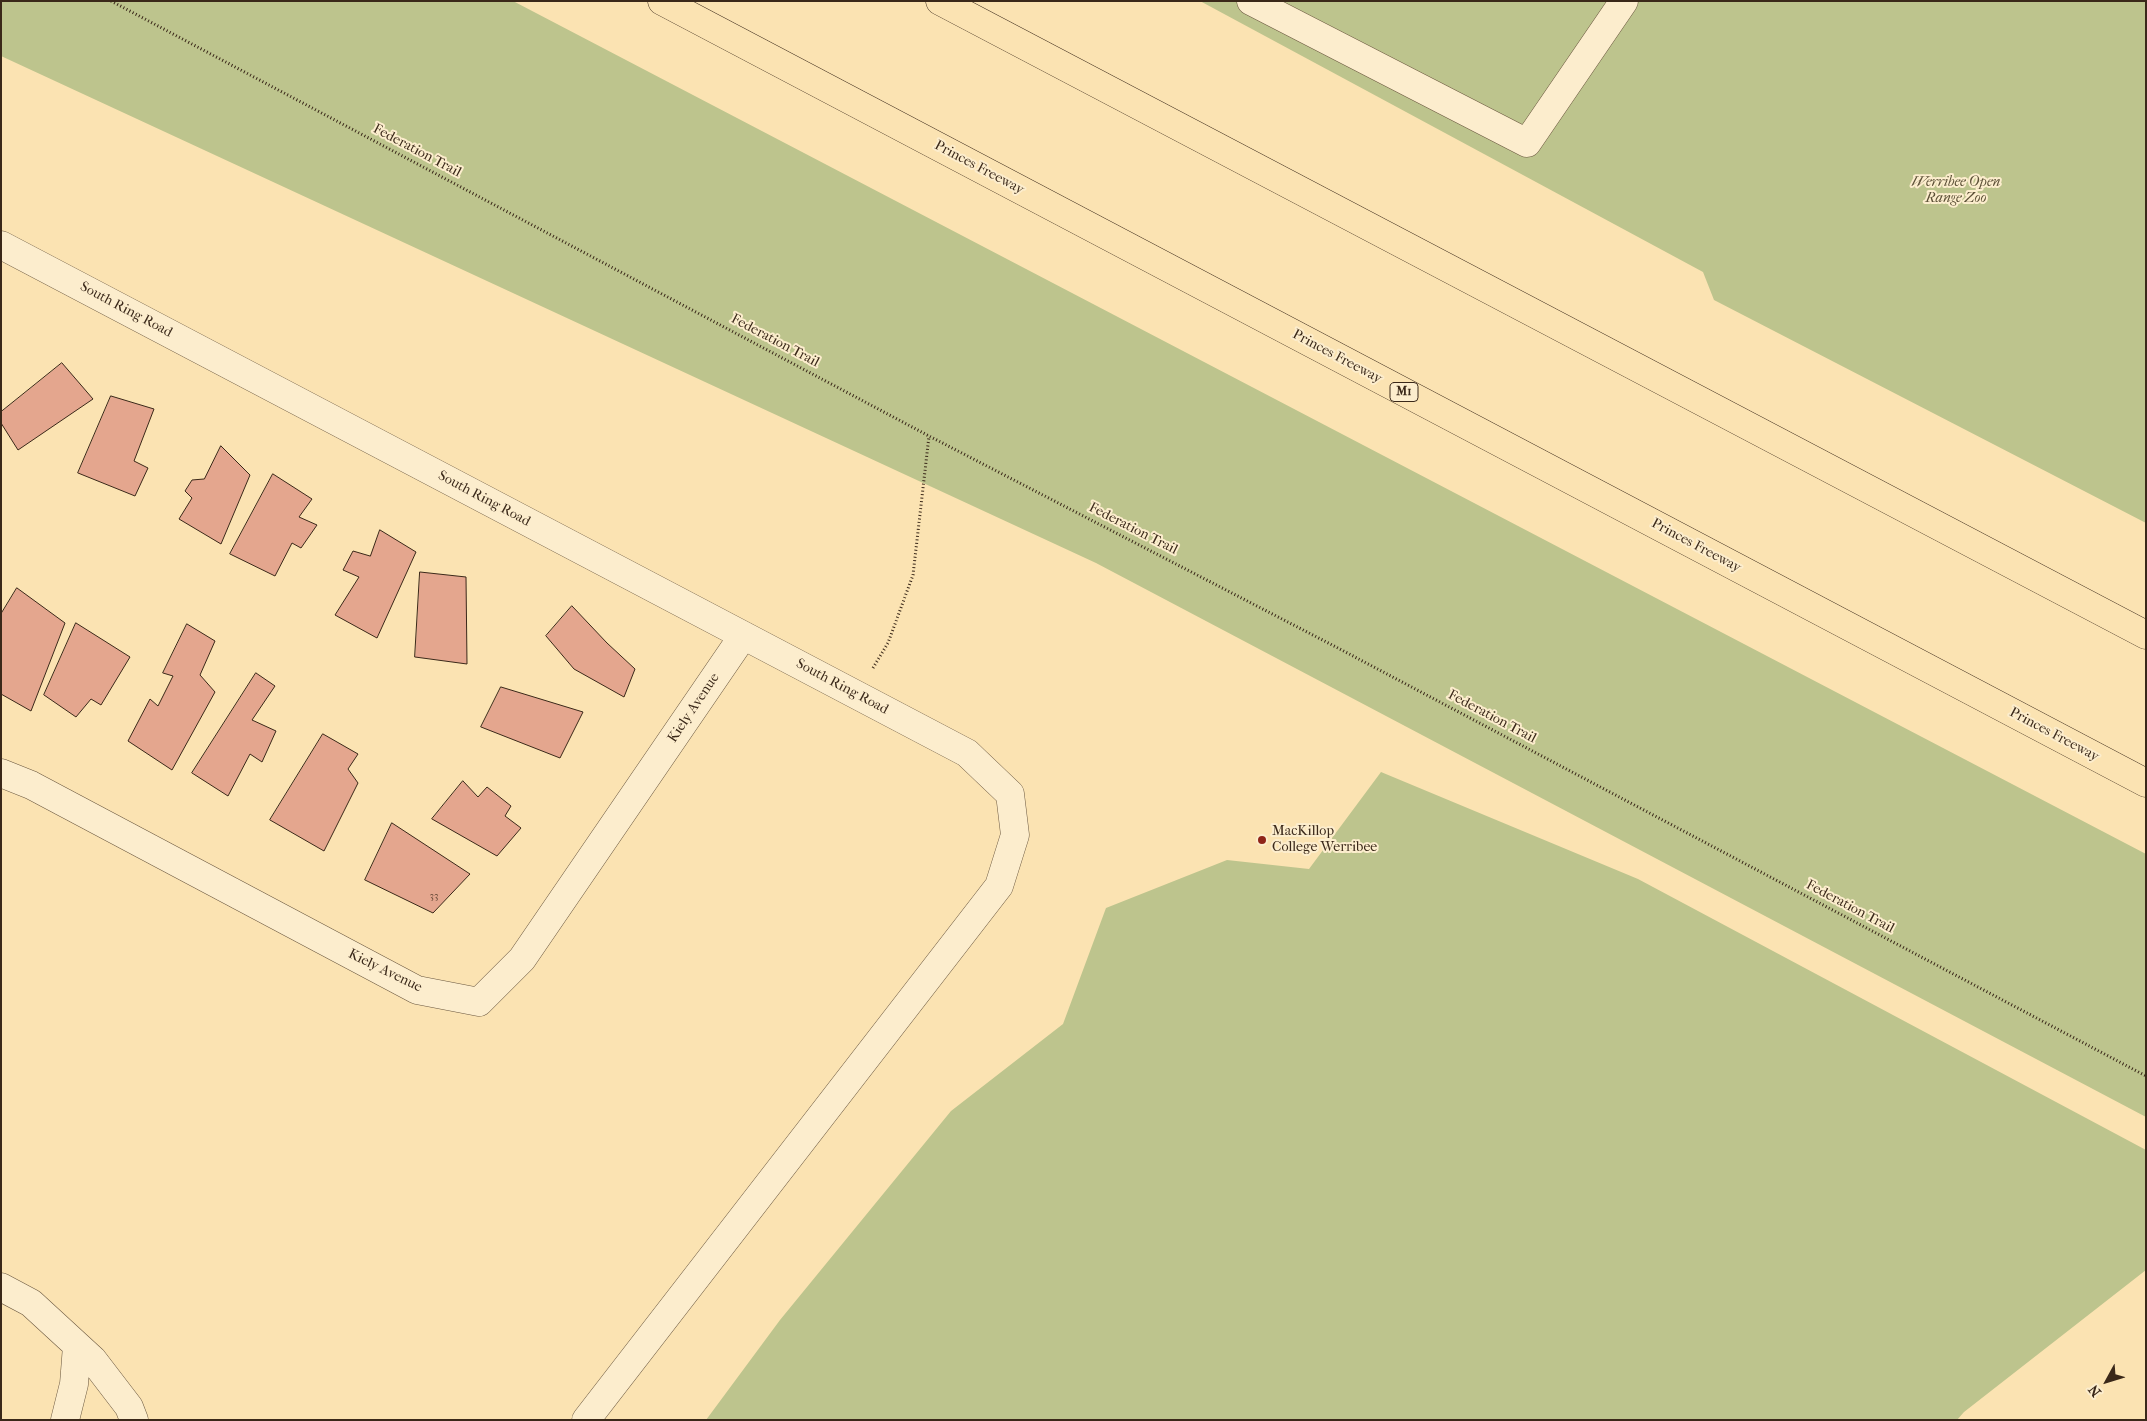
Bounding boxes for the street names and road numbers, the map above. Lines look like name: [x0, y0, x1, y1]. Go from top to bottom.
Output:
street label: Federation Trail: [370, 121, 464, 181]
street label: Princes Freeway: [931, 137, 1027, 199]
street label: South Ring Road: [77, 279, 175, 341]
street label: Federation Trail: [728, 311, 822, 371]
street label: Princes Freeway: [1289, 326, 1385, 388]
road number: M1: [1390, 382, 1418, 402]
street label: South Ring Road: [435, 468, 533, 530]
street label: Federation Trail: [1086, 499, 1180, 559]
street label: Princes Freeway: [1648, 515, 1744, 577]
street label: South Ring Road: [793, 656, 891, 718]
street label: Kiely Avenue: [665, 670, 723, 746]
street label: Federation Trail: [1445, 687, 1539, 747]
street label: Princes Freeway: [2006, 704, 2102, 766]
street label: Federation Trail: [1803, 877, 1897, 937]
street label: Kiely Avenue: [345, 946, 425, 996]

